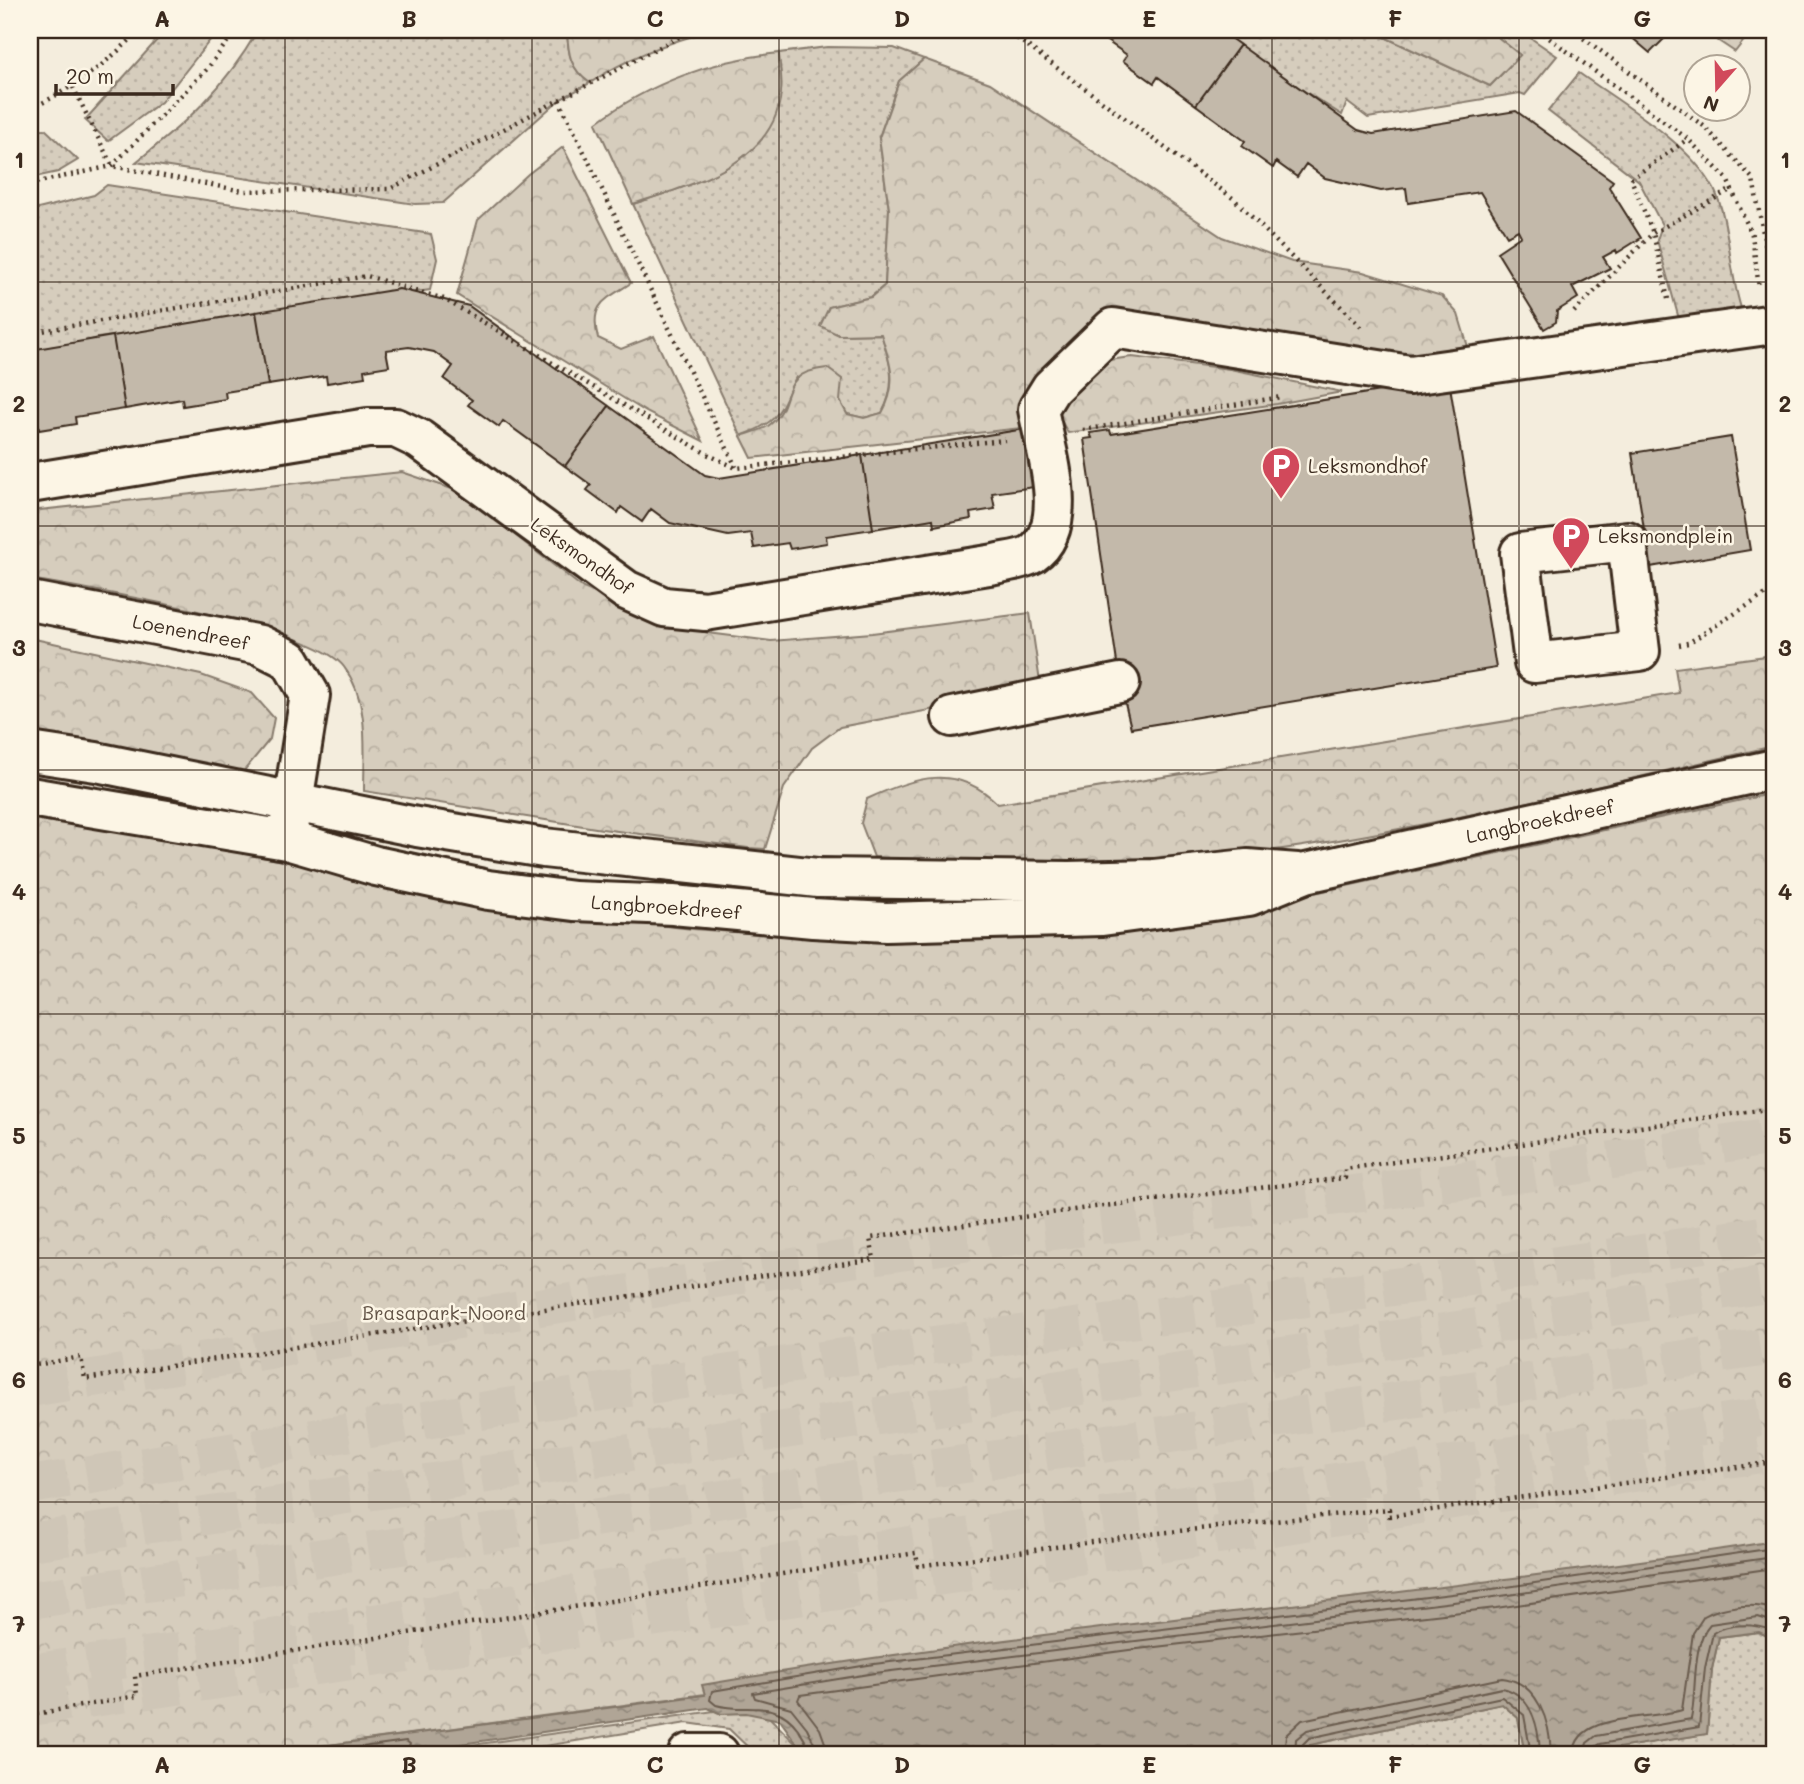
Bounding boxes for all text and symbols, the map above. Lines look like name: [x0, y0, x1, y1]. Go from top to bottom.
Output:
text: A: [154, 3, 170, 33]
text: B: [401, 3, 417, 33]
text: C: [646, 3, 664, 33]
text: D: [894, 3, 910, 33]
text: E: [1142, 3, 1156, 33]
text: F: [1388, 3, 1402, 33]
text: G: [1633, 3, 1651, 33]
scale bar: [56, 52, 173, 96]
north arrow: [1682, 52, 1752, 122]
text: 20 m: [66, 62, 114, 89]
text: N: [1700, 90, 1722, 119]
text: 1: [14, 144, 24, 174]
text: 1: [1780, 144, 1790, 174]
text: 2: [13, 388, 25, 418]
text: 2: [1779, 388, 1791, 418]
parking icon: Leksmondhof: [1260, 445, 1302, 500]
place label: Leksmondhof: [1308, 453, 1428, 478]
street label: Leksmondhof: [526, 511, 639, 600]
parking icon: Leksmondplein: [1550, 515, 1592, 570]
place label: Leksmondplein: [1598, 523, 1733, 548]
street label: Loenendreef: [131, 608, 252, 655]
text: 3: [12, 632, 26, 662]
text: 3: [1778, 632, 1792, 662]
street label: Langbroekdreef: [1464, 792, 1617, 848]
text: 4: [12, 876, 26, 906]
text: 4: [1778, 876, 1792, 906]
street label: Langbroekdreef: [590, 889, 743, 924]
text: 5: [12, 1120, 26, 1150]
text: 5: [1778, 1120, 1792, 1150]
park label: Brasapark-Noord: [362, 1300, 526, 1325]
text: 6: [12, 1364, 26, 1394]
text: 6: [1778, 1364, 1792, 1394]
text: 7: [13, 1608, 26, 1638]
text: 7: [1779, 1608, 1792, 1638]
text: A: [154, 1749, 170, 1779]
text: B: [401, 1749, 417, 1779]
text: C: [646, 1749, 664, 1779]
text: D: [894, 1749, 910, 1779]
text: E: [1142, 1749, 1156, 1779]
text: F: [1388, 1749, 1402, 1779]
text: G: [1633, 1749, 1651, 1779]

